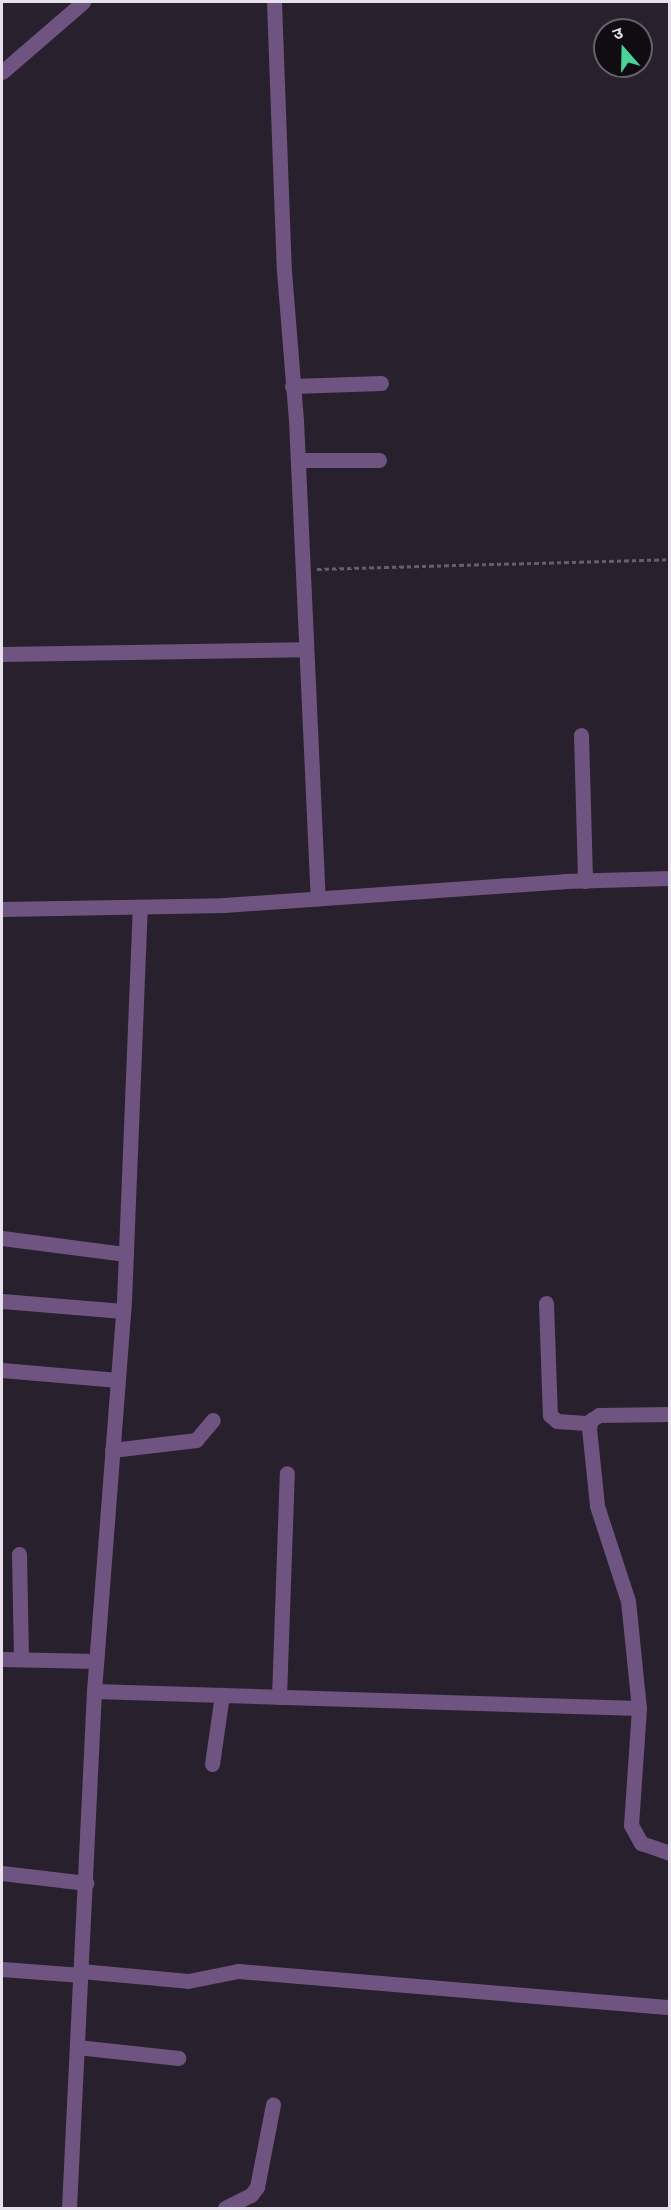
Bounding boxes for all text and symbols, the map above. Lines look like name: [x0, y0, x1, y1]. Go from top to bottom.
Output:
north arrow: [593, 18, 653, 78]
text: उ: [610, 22, 625, 44]

